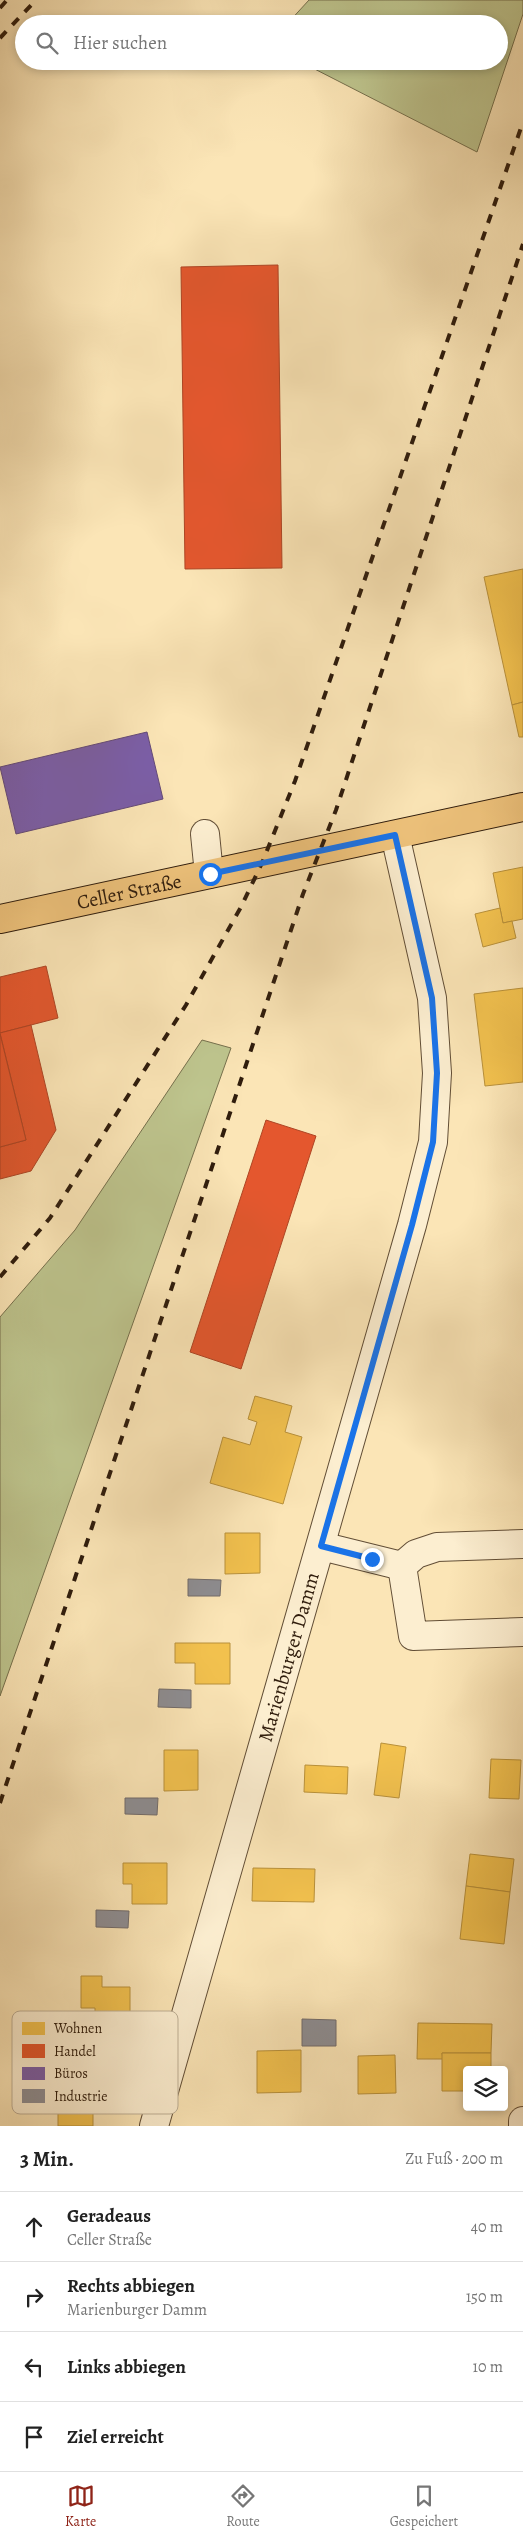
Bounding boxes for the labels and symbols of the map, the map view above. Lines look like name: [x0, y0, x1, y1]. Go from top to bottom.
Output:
route start: [199, 863, 222, 886]
street label: Celler Straße: [74, 868, 184, 916]
route end: [361, 1548, 384, 1571]
street label: Marienburger Damm: [252, 1569, 326, 1745]
legend: [12, 2011, 178, 2114]
text: Wohnen: [53, 2019, 102, 2038]
text: Handel: [54, 2042, 96, 2061]
text: Büros: [54, 2064, 88, 2083]
text: Industrie: [54, 2087, 108, 2106]

